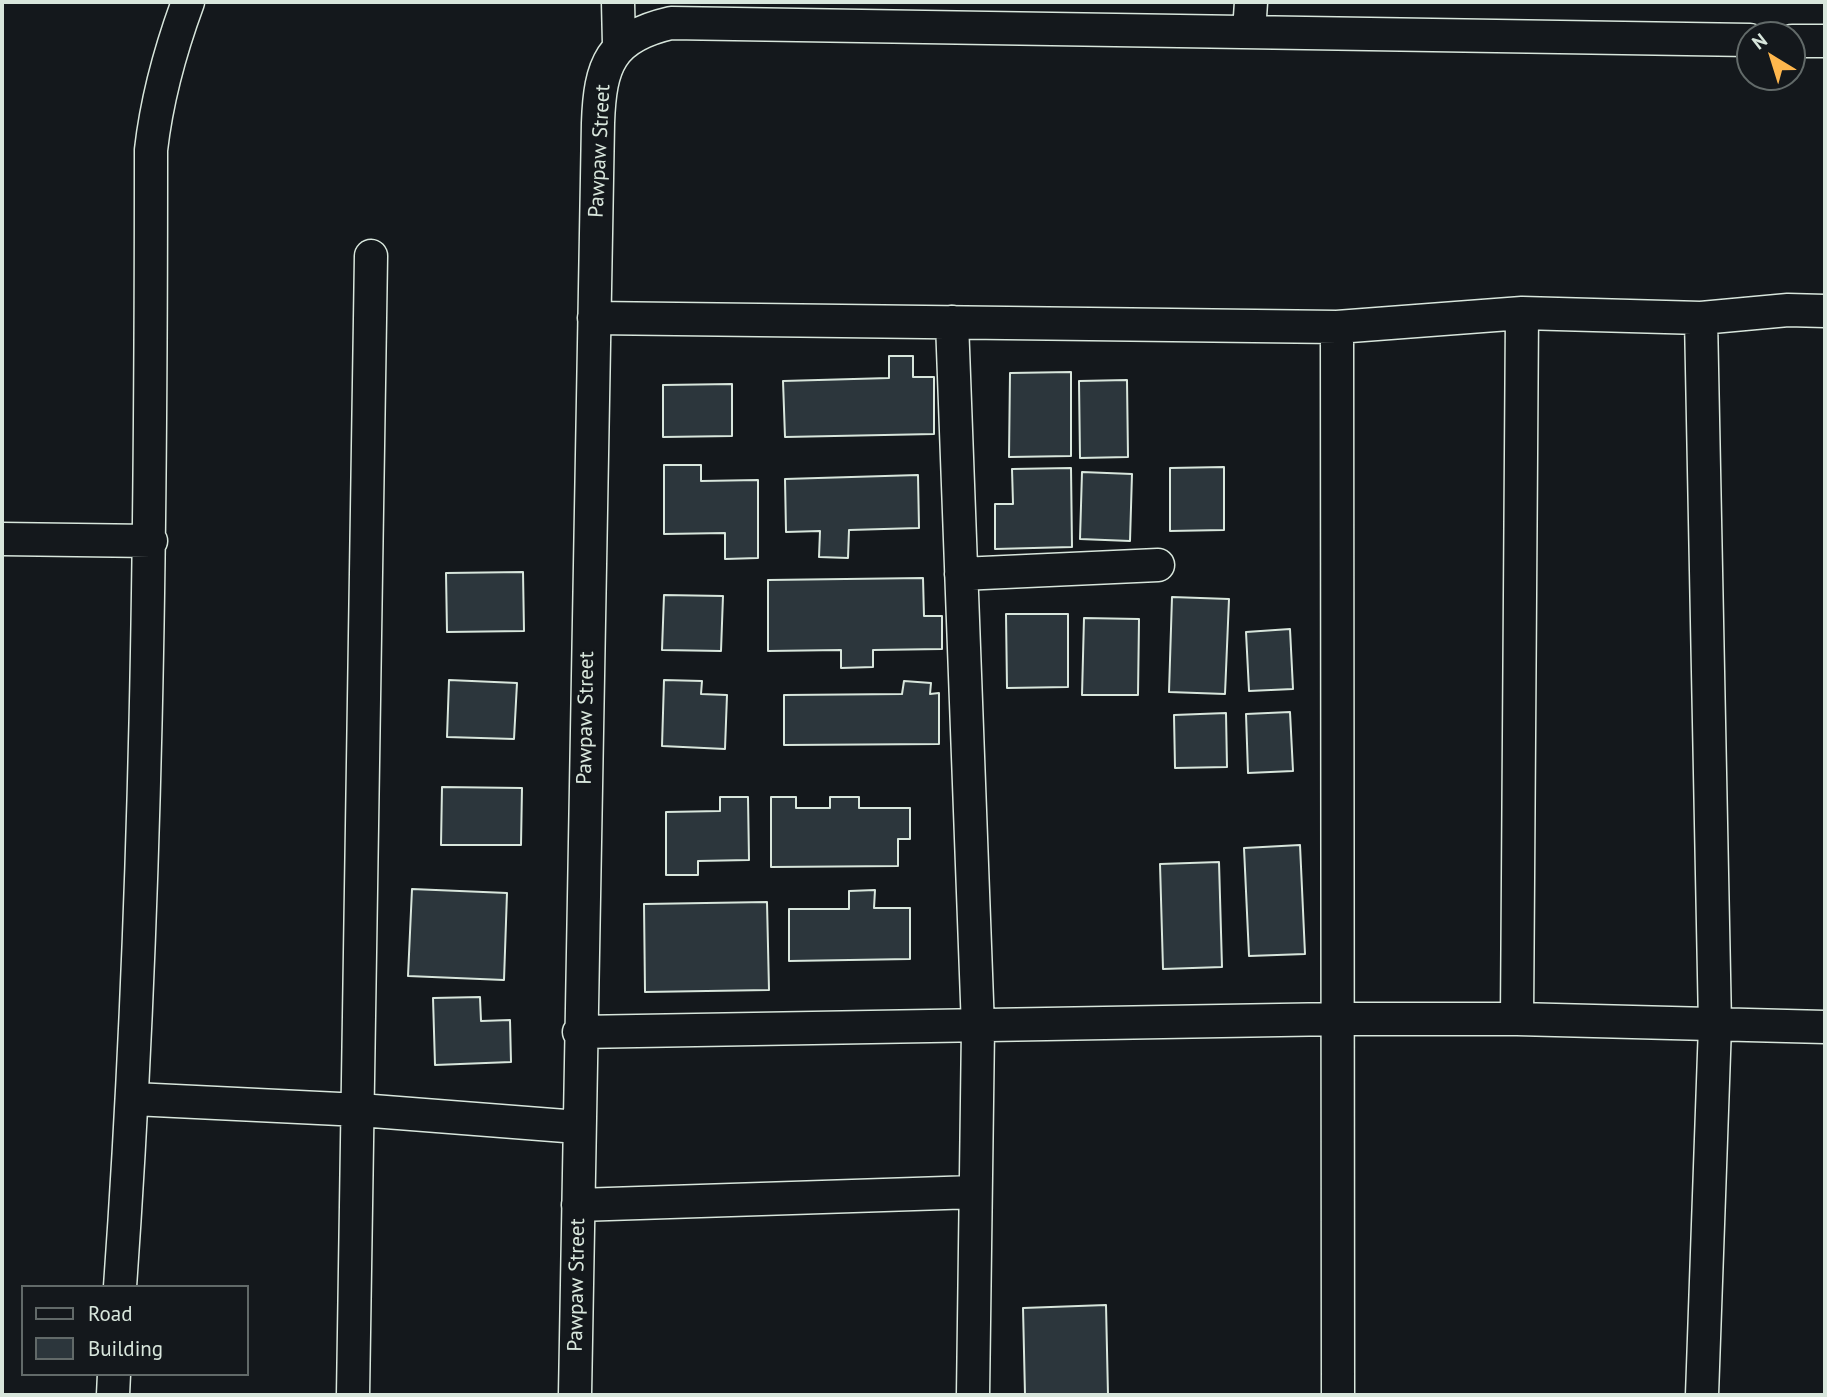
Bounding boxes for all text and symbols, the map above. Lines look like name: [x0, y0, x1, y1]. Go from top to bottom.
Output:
north arrow: [1736, 21, 1806, 91]
text: N: [1747, 28, 1772, 54]
street label: Pawpaw Street: [584, 84, 616, 218]
street label: Pawpaw Street: [572, 651, 600, 785]
street label: Pawpaw Street: [563, 1218, 591, 1352]
legend: [21, 1285, 248, 1376]
text: Road: [88, 1300, 132, 1327]
text: Building: [88, 1335, 163, 1362]

